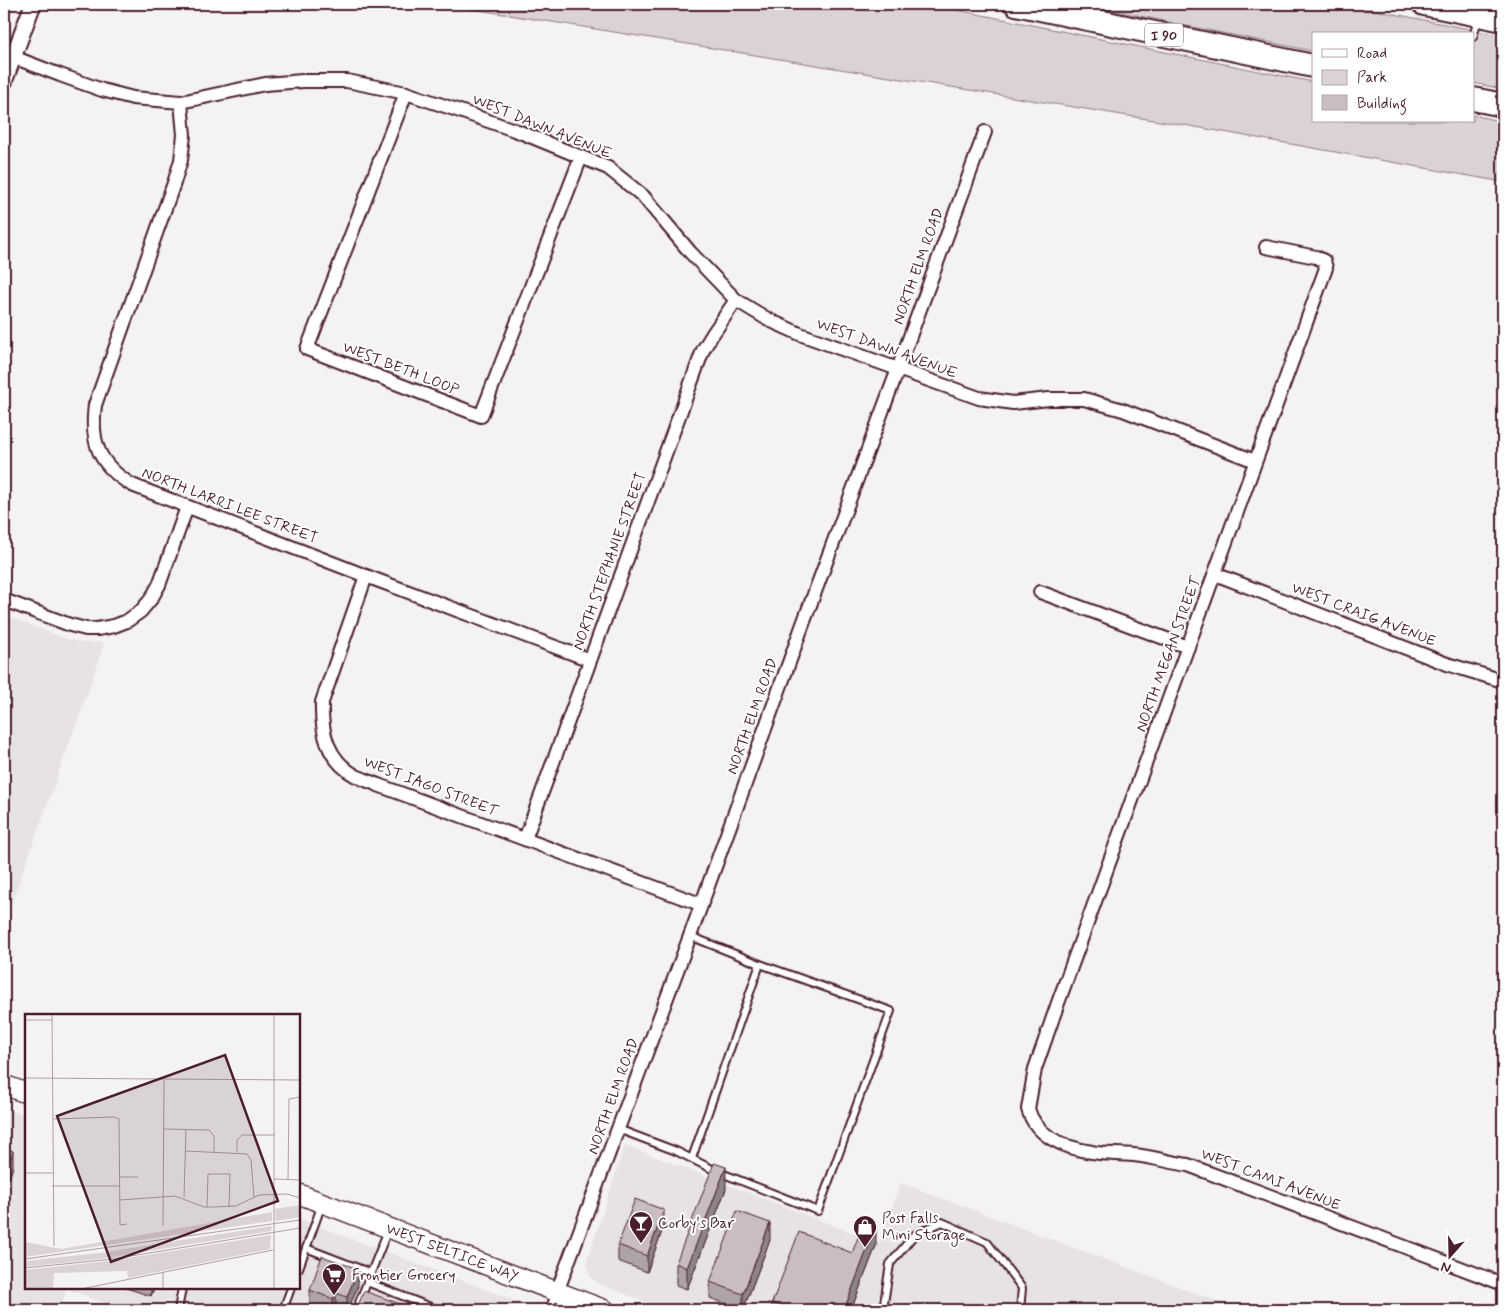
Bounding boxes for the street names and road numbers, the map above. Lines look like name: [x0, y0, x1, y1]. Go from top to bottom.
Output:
road number: I 90: [1145, 24, 1183, 46]
street label: WEST DAWN AVENUE: [469, 90, 615, 164]
street label: NORTH ELM ROAD: [889, 205, 949, 327]
street label: WEST DAWN AVENUE: [813, 314, 960, 384]
street label: WEST BETH LOOP: [339, 338, 462, 401]
street label: NORTH LARRI LEE STREET: [139, 463, 321, 549]
street label: NORTH STEPHANIE STREET: [568, 469, 652, 653]
street label: NORTH MEGAN STREET: [1132, 573, 1207, 735]
street label: WEST CRAIG AVENUE: [1289, 578, 1439, 652]
street label: NORTH ELM ROAD: [723, 655, 783, 777]
street label: WEST IAGO STREET: [361, 752, 502, 822]
street label: NORTH ELM ROAD: [584, 1035, 644, 1157]
street label: WEST CAMI AVENUE: [1198, 1144, 1344, 1216]
street label: WEST SELTICE WAY: [383, 1219, 521, 1287]

